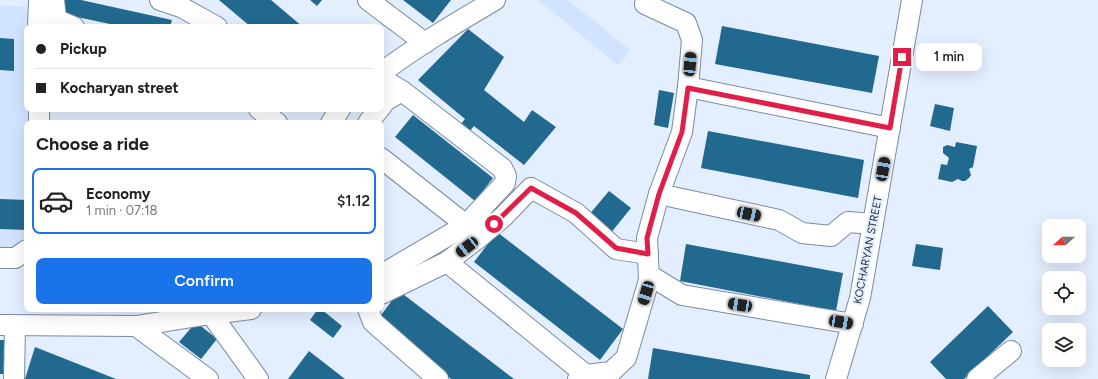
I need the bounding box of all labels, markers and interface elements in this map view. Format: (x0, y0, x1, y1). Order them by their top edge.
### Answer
text: Pickup (60, 40, 107, 58)
callout: 1 min (916, 43, 982, 71)
route end (893, 48, 911, 66)
text: 1 min (934, 49, 964, 64)
car (683, 52, 697, 76)
text: Kocharyan street (60, 79, 179, 97)
text: Choose a ride (36, 133, 149, 155)
car (875, 156, 891, 182)
icon: car (38, 183, 74, 219)
text: Economy (86, 185, 151, 203)
text: $1.12 (337, 192, 370, 210)
street label: KOCHARYAN STREET (851, 195, 885, 305)
text: 1 min · 07:18 (86, 203, 158, 218)
car (736, 206, 762, 222)
route start (485, 215, 503, 233)
north arrow (1042, 219, 1086, 263)
map controls (1042, 219, 1086, 367)
car (454, 235, 480, 259)
button: Confirm (36, 258, 372, 304)
button: locate (1042, 271, 1086, 315)
car (637, 280, 655, 306)
car (727, 297, 753, 313)
car (828, 314, 854, 330)
button: layers (1042, 323, 1086, 367)

